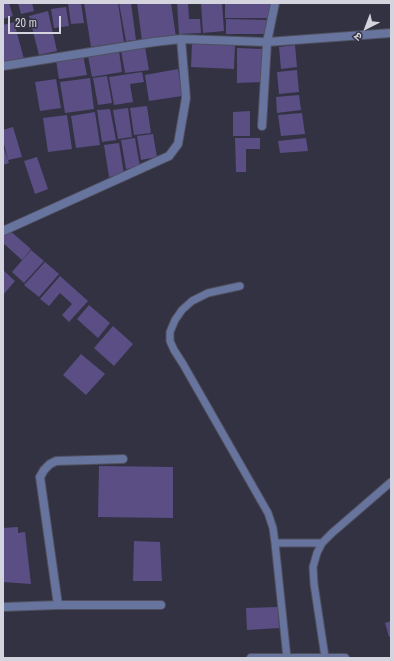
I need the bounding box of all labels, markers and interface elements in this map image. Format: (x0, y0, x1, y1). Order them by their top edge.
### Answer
scale bar (10, 8, 63, 34)
north arrow (346, 8, 386, 48)
text: 20 m (15, 15, 37, 31)
text: उ (351, 30, 365, 44)

